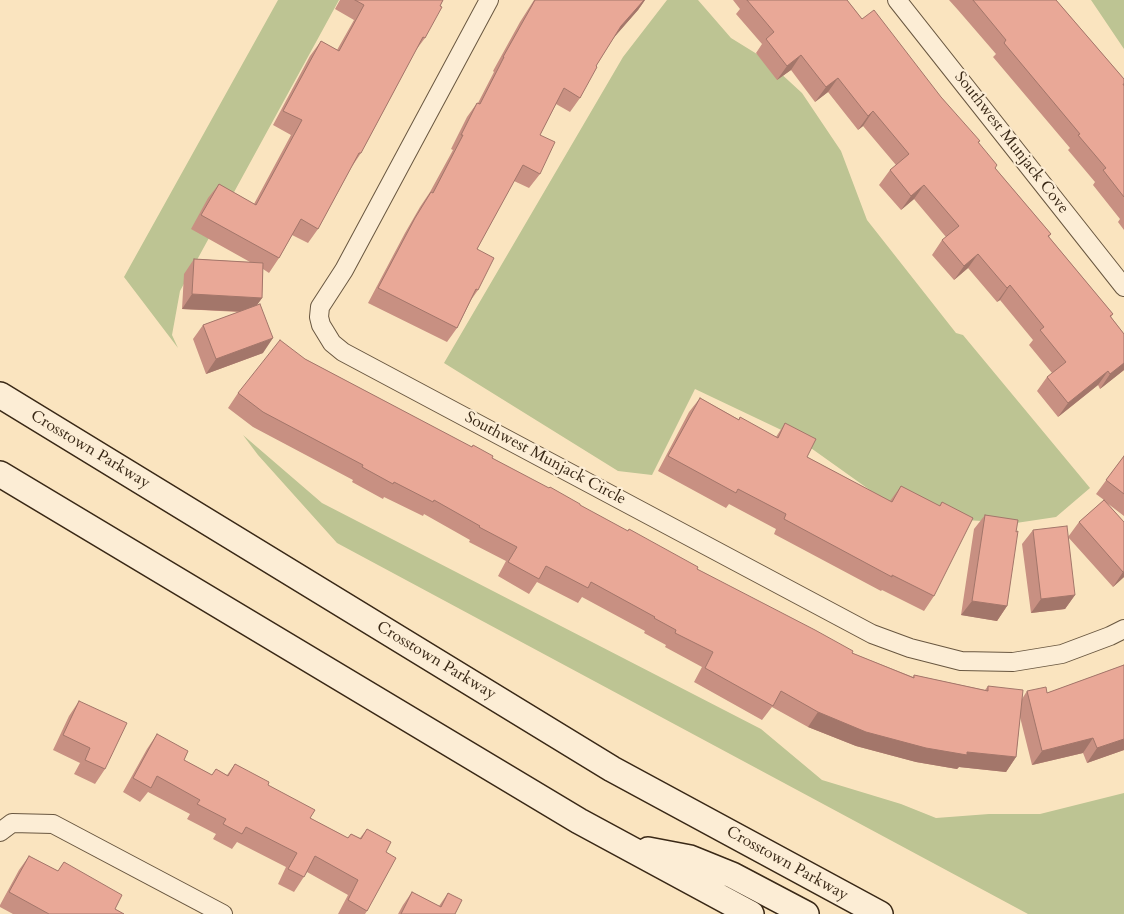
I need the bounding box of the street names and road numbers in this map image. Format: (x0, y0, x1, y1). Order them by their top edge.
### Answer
street label: Southwest Munjack Cove (950, 68, 1072, 218)
street label: Crosstown Parkway (27, 407, 153, 493)
street label: Southwest Munjack Circle (461, 408, 629, 510)
street label: Crosstown Parkway (373, 618, 499, 704)
street label: Crosstown Parkway (723, 823, 851, 905)

